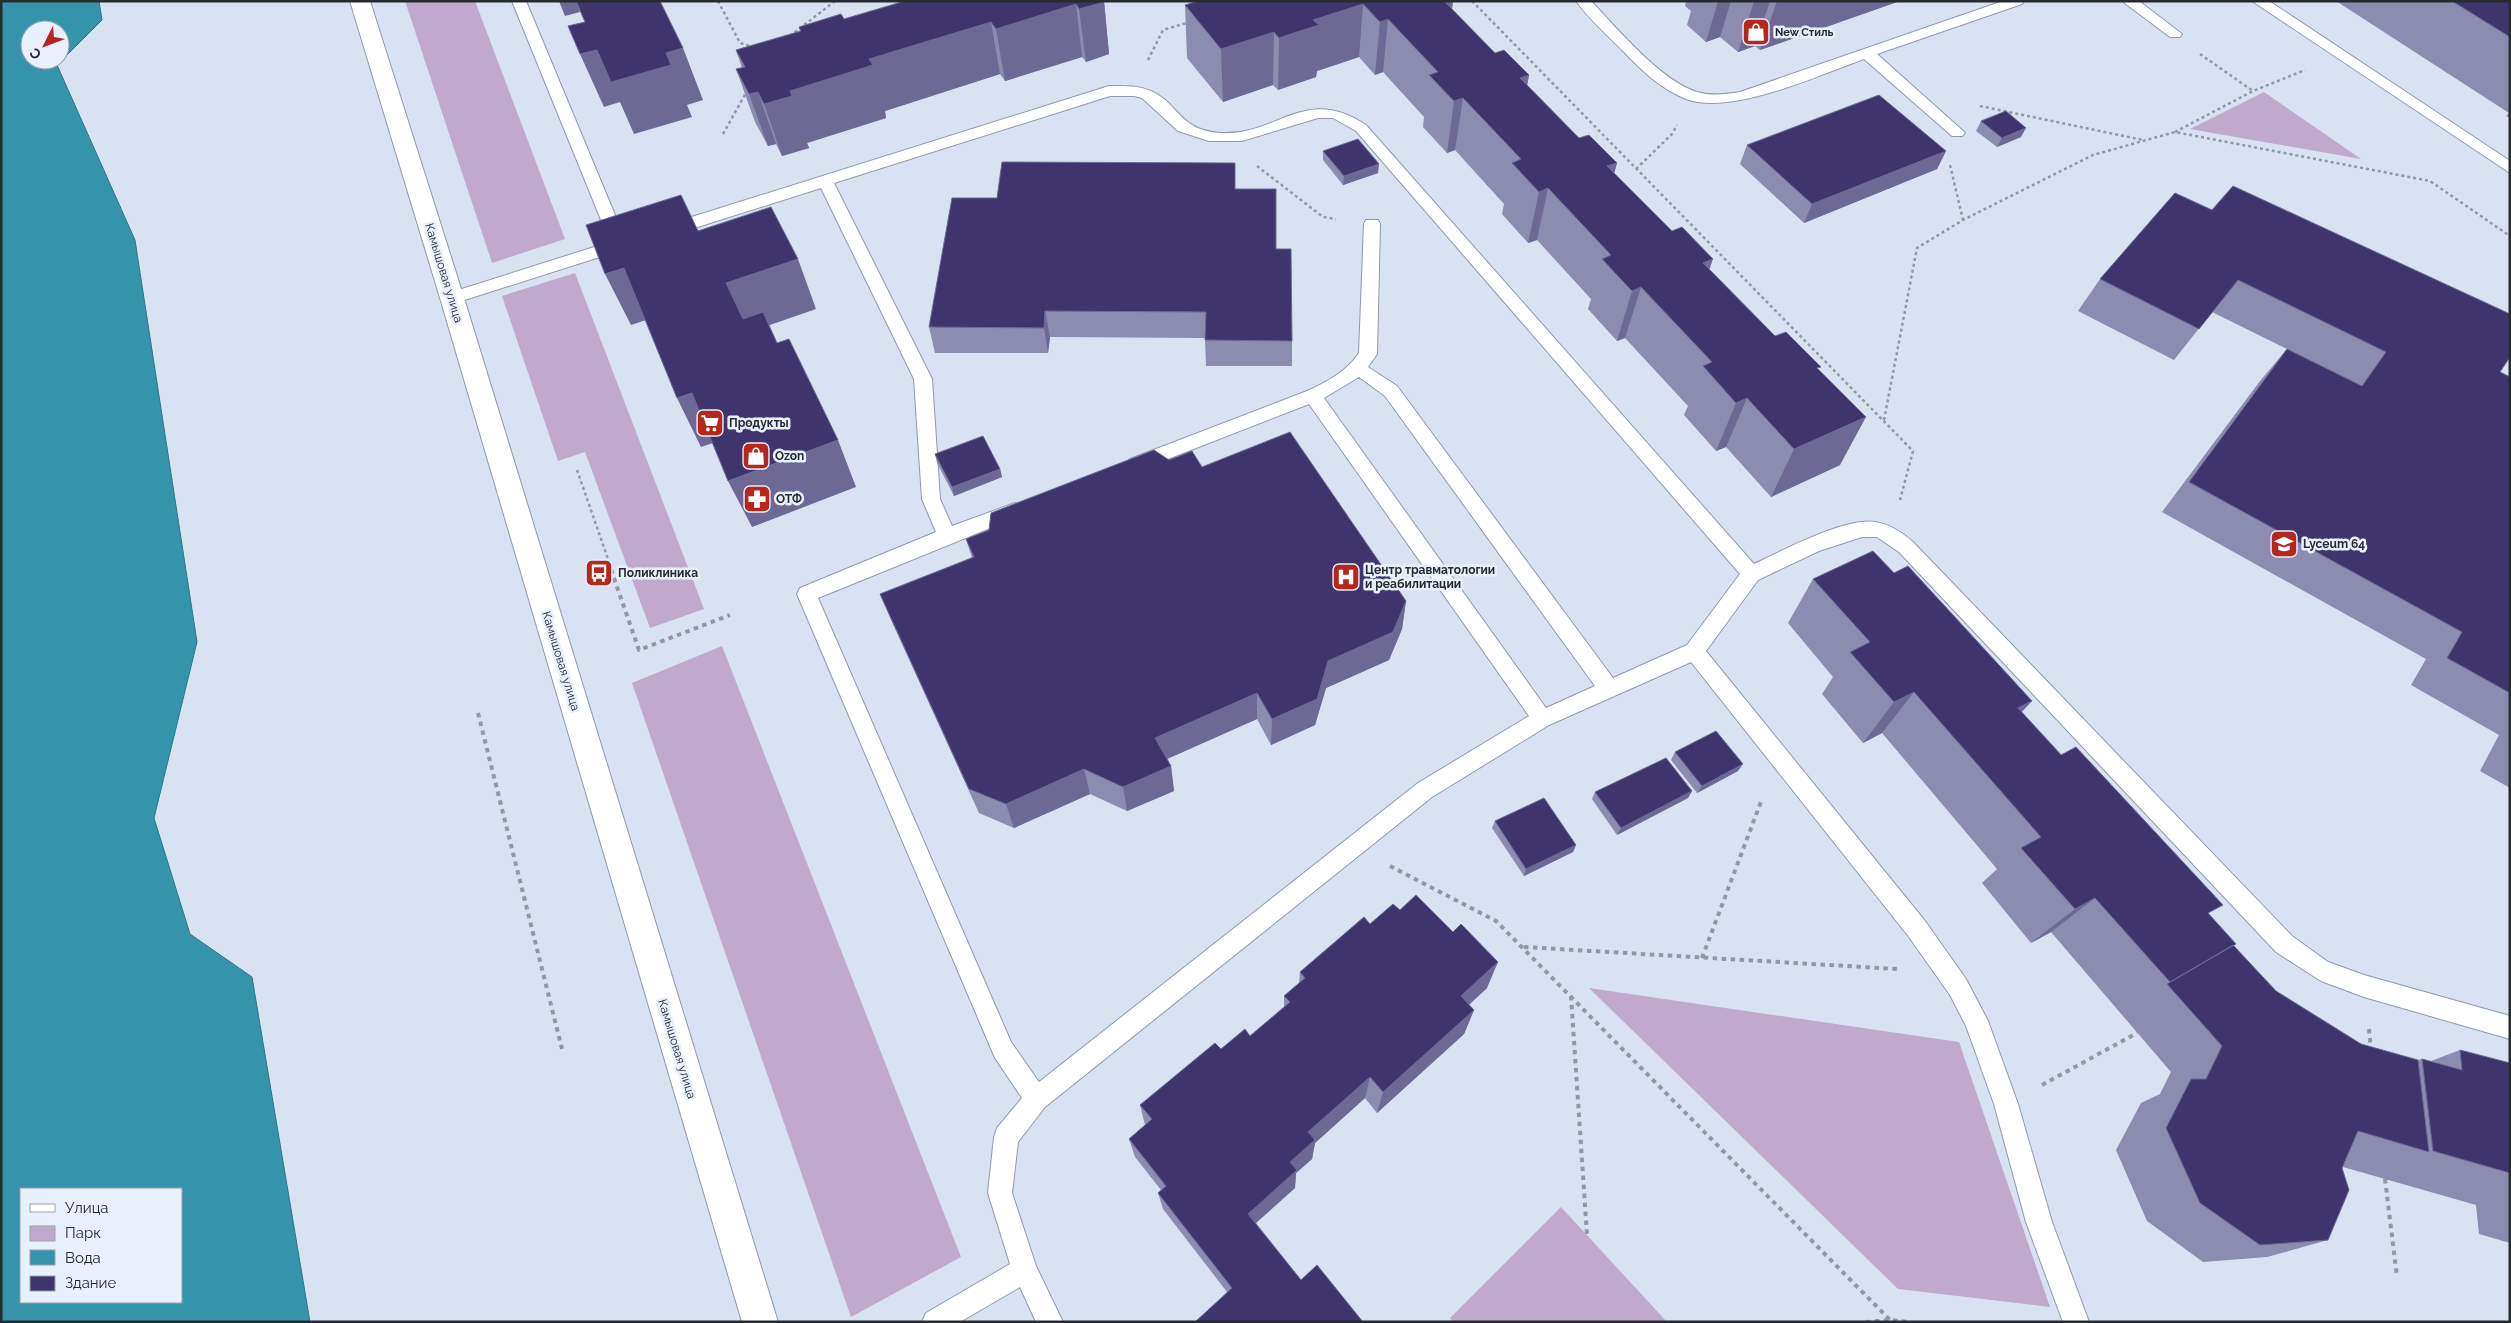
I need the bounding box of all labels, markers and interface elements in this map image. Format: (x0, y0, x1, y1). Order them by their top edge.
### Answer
shop icon: New Стиль (1741, 17, 1771, 47)
north arrow (20, 20, 70, 70)
place label: New Стиль (1775, 26, 1834, 39)
text: С (26, 44, 44, 63)
street label: Камышовая улица (422, 222, 466, 324)
supermarket icon: Продукты (695, 408, 725, 438)
place label: Продукты (729, 416, 789, 430)
shop icon: Ozon (741, 441, 771, 471)
place label: Ozon (775, 449, 804, 463)
pharmacy icon: ОТФ (742, 484, 772, 514)
place label: ОТФ (776, 492, 802, 506)
school or university icon: Lyceum 64 (2269, 529, 2299, 559)
place label: Lyceum 64 (2303, 537, 2365, 551)
bus stop icon: Поликлиника (584, 558, 614, 588)
hospital icon: Центр травматологии и реабилитации (1331, 562, 1361, 592)
place label: Центр травматологии и реабилитации (1365, 563, 1495, 591)
place label: Поликлиника (618, 566, 698, 580)
street label: Камышовая улица (539, 610, 583, 712)
street label: Камышовая улица (655, 998, 699, 1100)
legend (20, 1188, 182, 1303)
text: Улица (65, 1199, 109, 1217)
text: Парк (65, 1224, 101, 1242)
text: Вода (65, 1249, 101, 1267)
text: Здание (65, 1274, 117, 1292)

